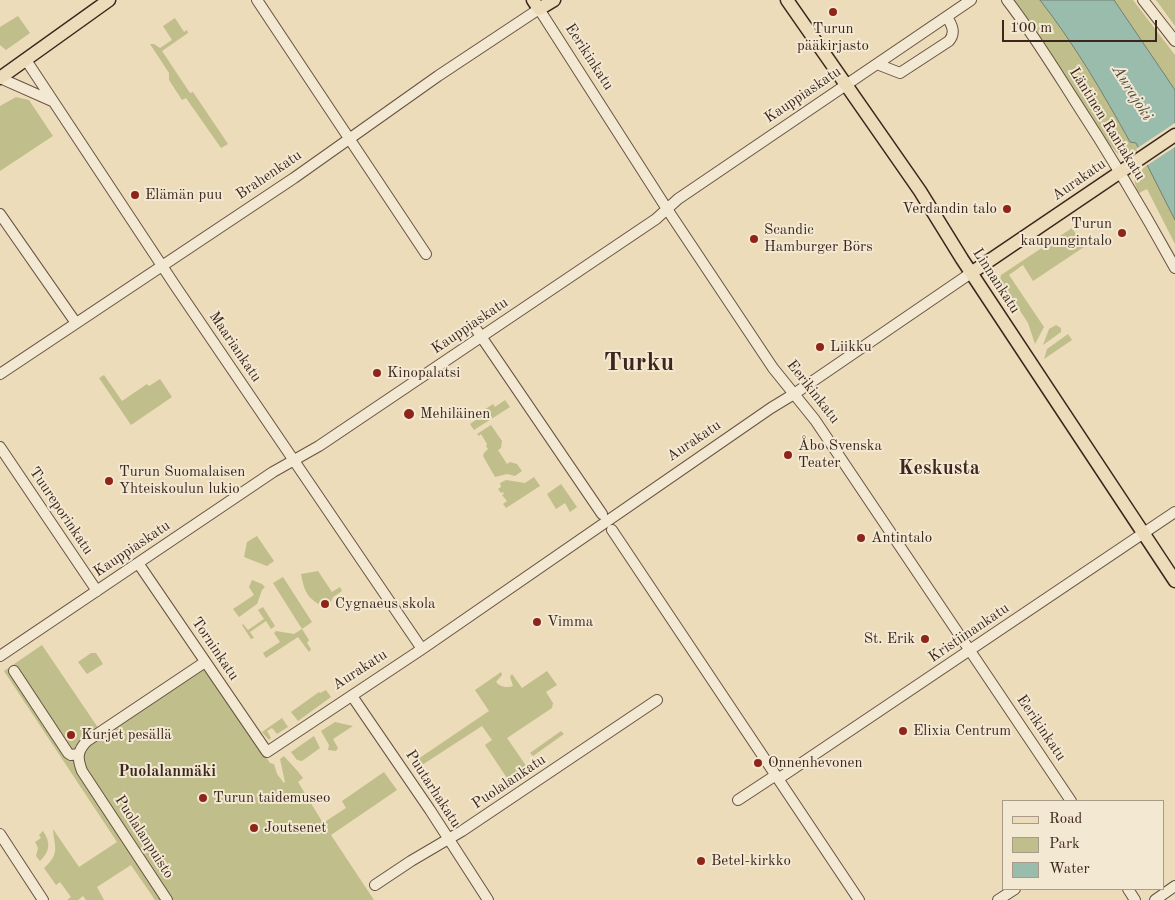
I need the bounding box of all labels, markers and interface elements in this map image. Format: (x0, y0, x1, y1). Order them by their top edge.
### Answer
marker: Turun pääkirjasto (827, 6, 839, 18)
scale bar (1005, 10, 1160, 42)
street label: Eerikinkatu (561, 20, 617, 94)
place label: Turun pääkirjasto (797, 20, 869, 55)
text: 100 m (1010, 21, 1052, 36)
water label: Aurajoki (1107, 62, 1157, 124)
street label: Kauppiaskatu (761, 63, 845, 127)
street label: Läntinen Rantakatu (1065, 64, 1149, 184)
street label: Brahenkatu (233, 146, 305, 204)
street label: Aurakatu (1049, 155, 1109, 205)
place label: Elämän puu (145, 186, 222, 204)
marker: Elämän puu (129, 189, 141, 201)
place label: Verdandin talo (902, 200, 997, 218)
marker: Verdandin talo (1001, 203, 1013, 215)
place label: Turun kaupungintalo (1021, 215, 1112, 250)
place label: Scandic Hamburger Börs (764, 221, 873, 256)
marker: Turun kaupungintalo (1116, 227, 1128, 239)
marker: Scandic Hamburger Börs (748, 233, 760, 245)
street label: Linnankatu (968, 245, 1024, 317)
street label: Kauppiaskatu (428, 294, 512, 358)
street label: Maariankatu (205, 308, 265, 386)
place label: Liikku (830, 338, 872, 356)
marker: Liikku (814, 341, 826, 353)
district label: Turku (604, 348, 674, 378)
street label: Eerikinkatu (783, 357, 843, 427)
place label: Kinopalatsi (387, 364, 460, 382)
marker: Kinopalatsi (371, 367, 383, 379)
place label: Mehiläinen (420, 405, 490, 423)
marker: Mehiläinen (402, 407, 416, 421)
street label: Aurakatu (663, 416, 725, 466)
place label: Åbo Svenska Teater (798, 437, 882, 472)
marker: Åbo Svenska Teater (782, 449, 794, 461)
district label: Keskusta (898, 457, 980, 481)
place label: Turun Suomalaisen Yhteiskoulun lukio (119, 463, 245, 498)
street label: Tuureporinkatu (25, 464, 97, 558)
marker: Turun Suomalaisen Yhteiskoulun lukio (103, 475, 115, 487)
street label: Kauppiaskatu (90, 517, 174, 581)
place label: Antintalo (871, 529, 932, 547)
marker: Antintalo (855, 532, 867, 544)
place label: Cygnaeus skola (335, 595, 435, 613)
marker: Cygnaeus skola (319, 598, 331, 610)
street label: Kristiinankatu (925, 599, 1013, 667)
place label: Vimma (547, 613, 593, 631)
street label: Torninkatu (187, 614, 243, 684)
marker: Vimma (531, 616, 543, 628)
place label: St. Erik (864, 630, 915, 648)
marker: St. Erik (919, 633, 931, 645)
street label: Aurakatu (329, 646, 391, 694)
street label: Eerikinkatu (1012, 692, 1070, 764)
place label: Elixia Centrum (913, 722, 1011, 740)
marker: Elixia Centrum (897, 725, 909, 737)
place label: Kurjet pesällä (81, 726, 172, 744)
marker: Kurjet pesällä (65, 729, 77, 741)
street label: Puutarhakatu (401, 747, 465, 831)
street label: Puolalankatu (469, 751, 549, 813)
place label: Onnenhevonen (768, 754, 863, 772)
marker: Onnenhevonen (752, 757, 764, 769)
district label: Puolalanmäki (118, 762, 216, 782)
place label: Turun taidemuseo (213, 789, 330, 807)
street label: Puolalanpuisto (110, 792, 178, 882)
marker: Turun taidemuseo (197, 792, 209, 804)
legend (1002, 800, 1165, 890)
text: Road (1049, 812, 1082, 827)
place label: Joutsenet (264, 819, 326, 837)
marker: Joutsenet (248, 822, 260, 834)
text: Park (1049, 837, 1080, 852)
place label: Betel-kirkko (711, 852, 791, 870)
marker: Betel-kirkko (695, 855, 707, 867)
text: Water (1049, 862, 1090, 877)

